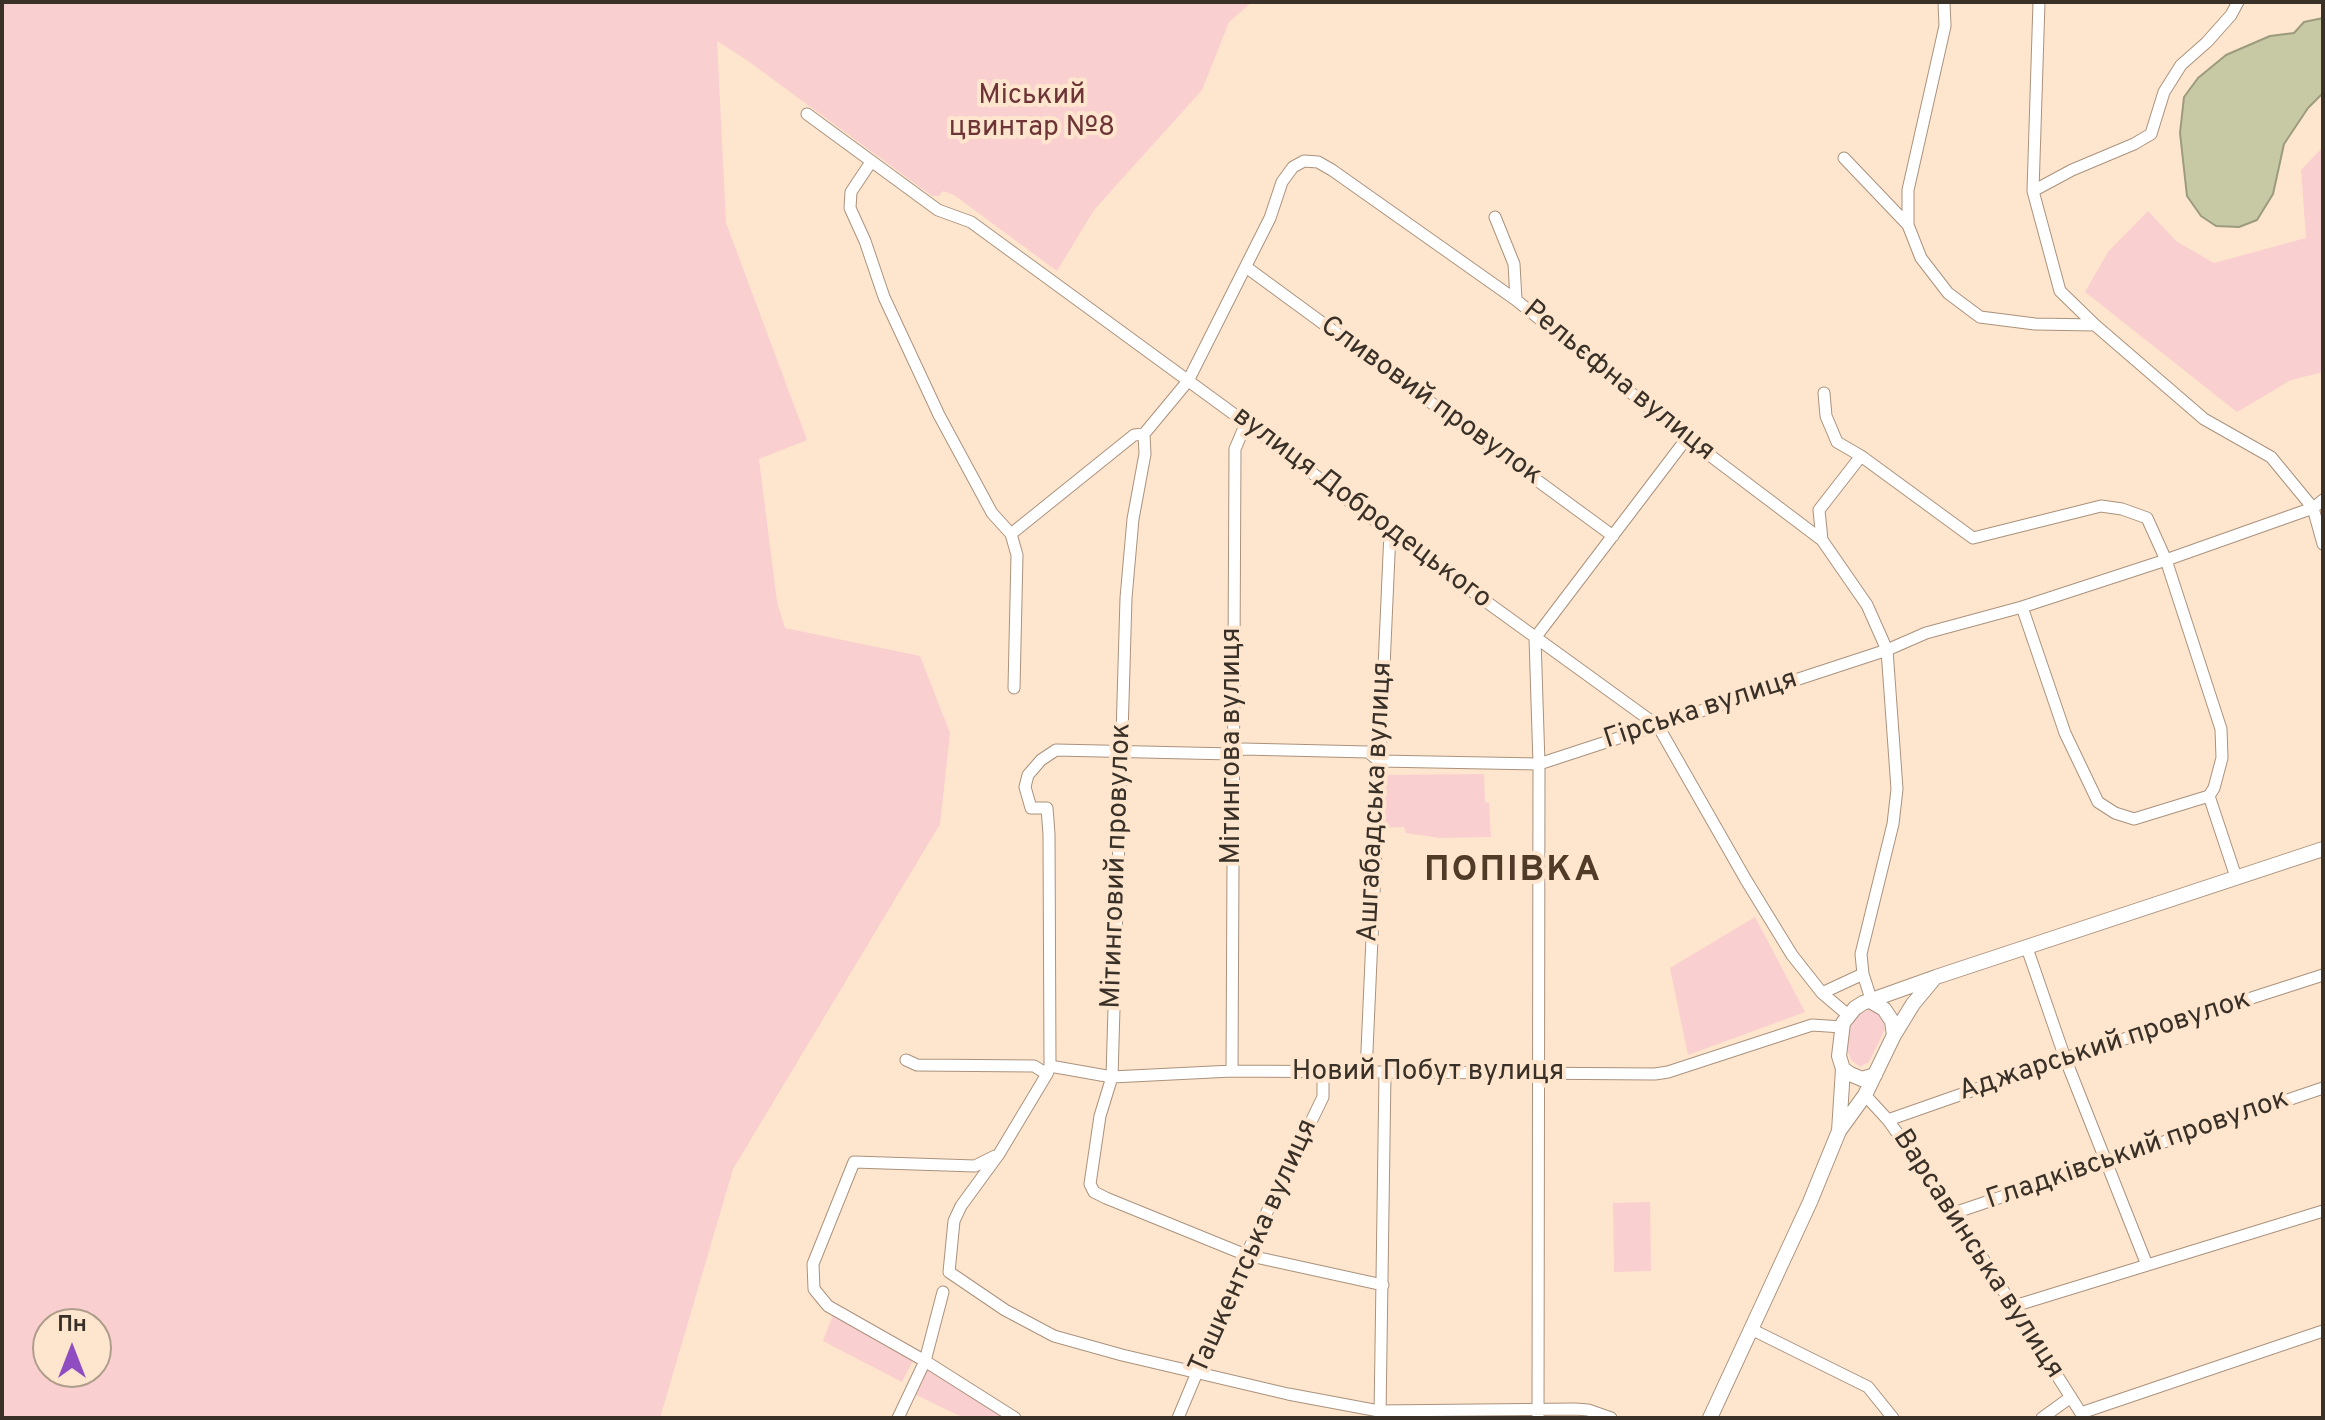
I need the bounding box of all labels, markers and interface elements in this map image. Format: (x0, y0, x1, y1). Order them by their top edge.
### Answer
park label: Міський цвинтар №8 (949, 80, 1115, 146)
street label: Рельєфна вулиця (1515, 294, 1721, 470)
street label: Сливовий провулок (1313, 310, 1547, 494)
street label: вулиця Добродецького (1225, 401, 1497, 617)
street label: Мітингова вулиця (1216, 628, 1250, 864)
street label: Ашгабадська вулиця (1353, 661, 1401, 943)
street label: Гірська вулиця (1600, 664, 1802, 758)
street label: Мітинговий провулок (1096, 723, 1140, 1009)
district label: ПОПІВКА (1424, 851, 1602, 895)
street label: Аджарський провулок (1955, 984, 2255, 1110)
street label: Новий Побут вулиця (1292, 1056, 1564, 1090)
street label: Гладківський провулок (1983, 1083, 2293, 1219)
street label: Ташкентська вулиця (1184, 1114, 1326, 1380)
street label: Варсавинська вулиця (1884, 1124, 2070, 1386)
north arrow (32, 1308, 112, 1388)
text: Пн (57, 1312, 87, 1339)

